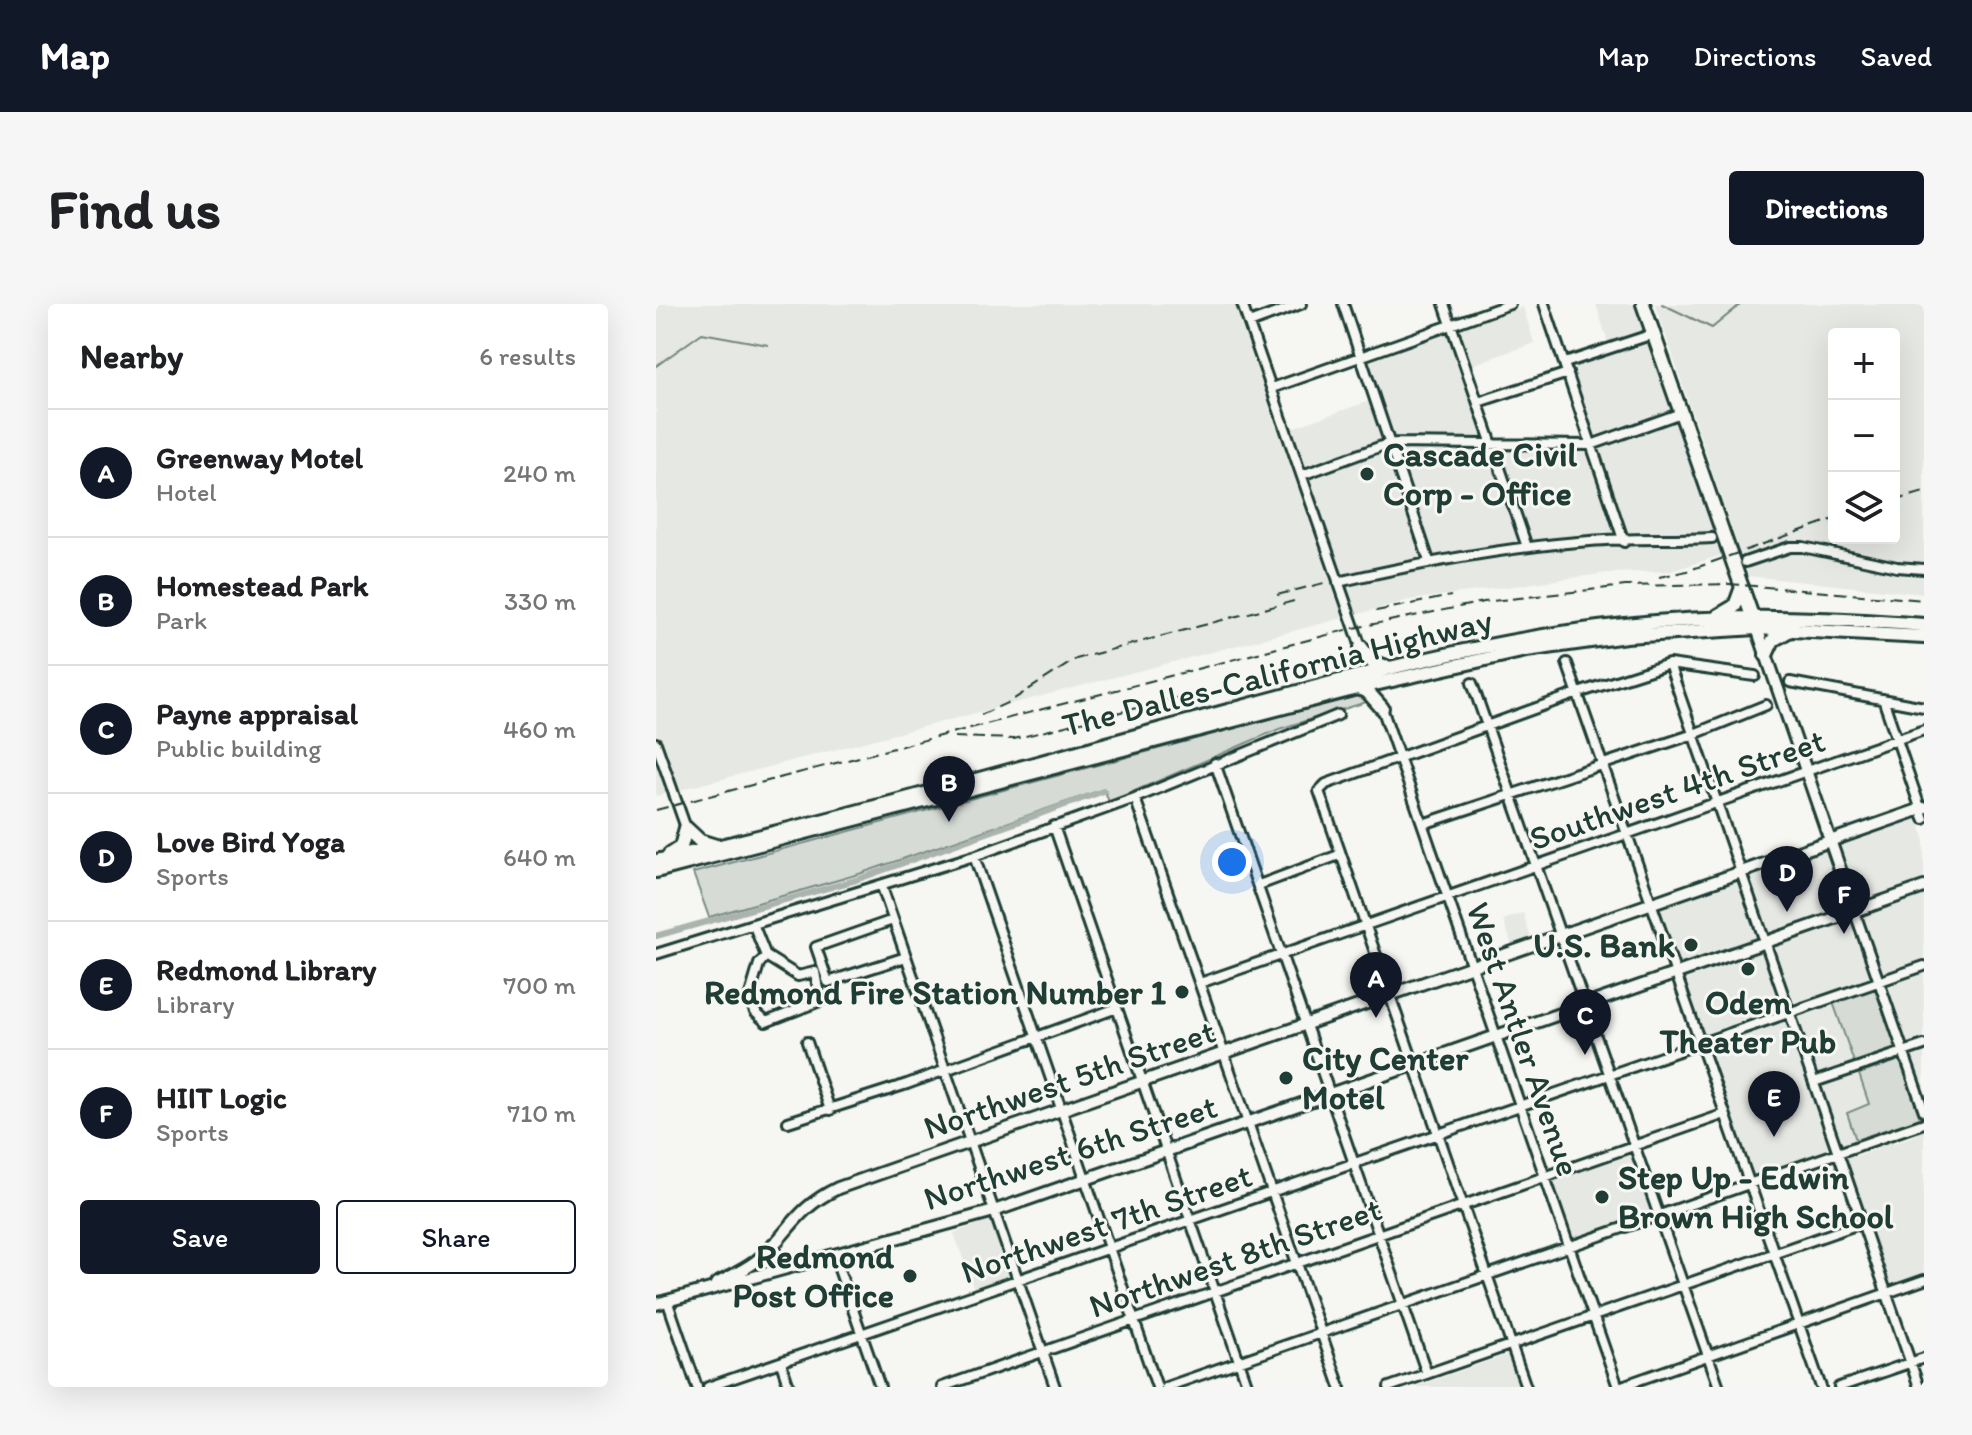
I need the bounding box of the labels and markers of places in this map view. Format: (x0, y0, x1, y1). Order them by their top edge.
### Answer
place label: Cascade Civil Corp - Office (1383, 434, 1577, 514)
marker: Cascade Civil Corp - Office (1358, 465, 1376, 483)
pin: B (923, 756, 975, 822)
pin: D (1761, 846, 1813, 912)
pin: F (1818, 868, 1870, 934)
place label: U.S. Bank (1533, 925, 1675, 966)
marker: U.S. Bank (1682, 936, 1700, 954)
pin: A (1350, 952, 1402, 1018)
marker: Odem Theater Pub (1739, 960, 1757, 978)
place label: Redmond Fire Station Number 1 (704, 972, 1166, 1013)
place label: Odem Theater Pub (1659, 982, 1836, 1062)
marker: Redmond Fire Station Number 1 (1173, 983, 1191, 1001)
pin: C (1559, 989, 1611, 1055)
place label: City Center Motel (1302, 1038, 1469, 1118)
marker: City Center Motel (1277, 1069, 1295, 1087)
pin: E (1748, 1071, 1800, 1137)
place label: Step Up - Edwin Brown High School (1618, 1157, 1894, 1237)
marker: Step Up - Edwin Brown High School (1593, 1188, 1611, 1206)
place label: Redmond Post Office (732, 1236, 894, 1316)
marker: Redmond Post Office (901, 1267, 919, 1285)

